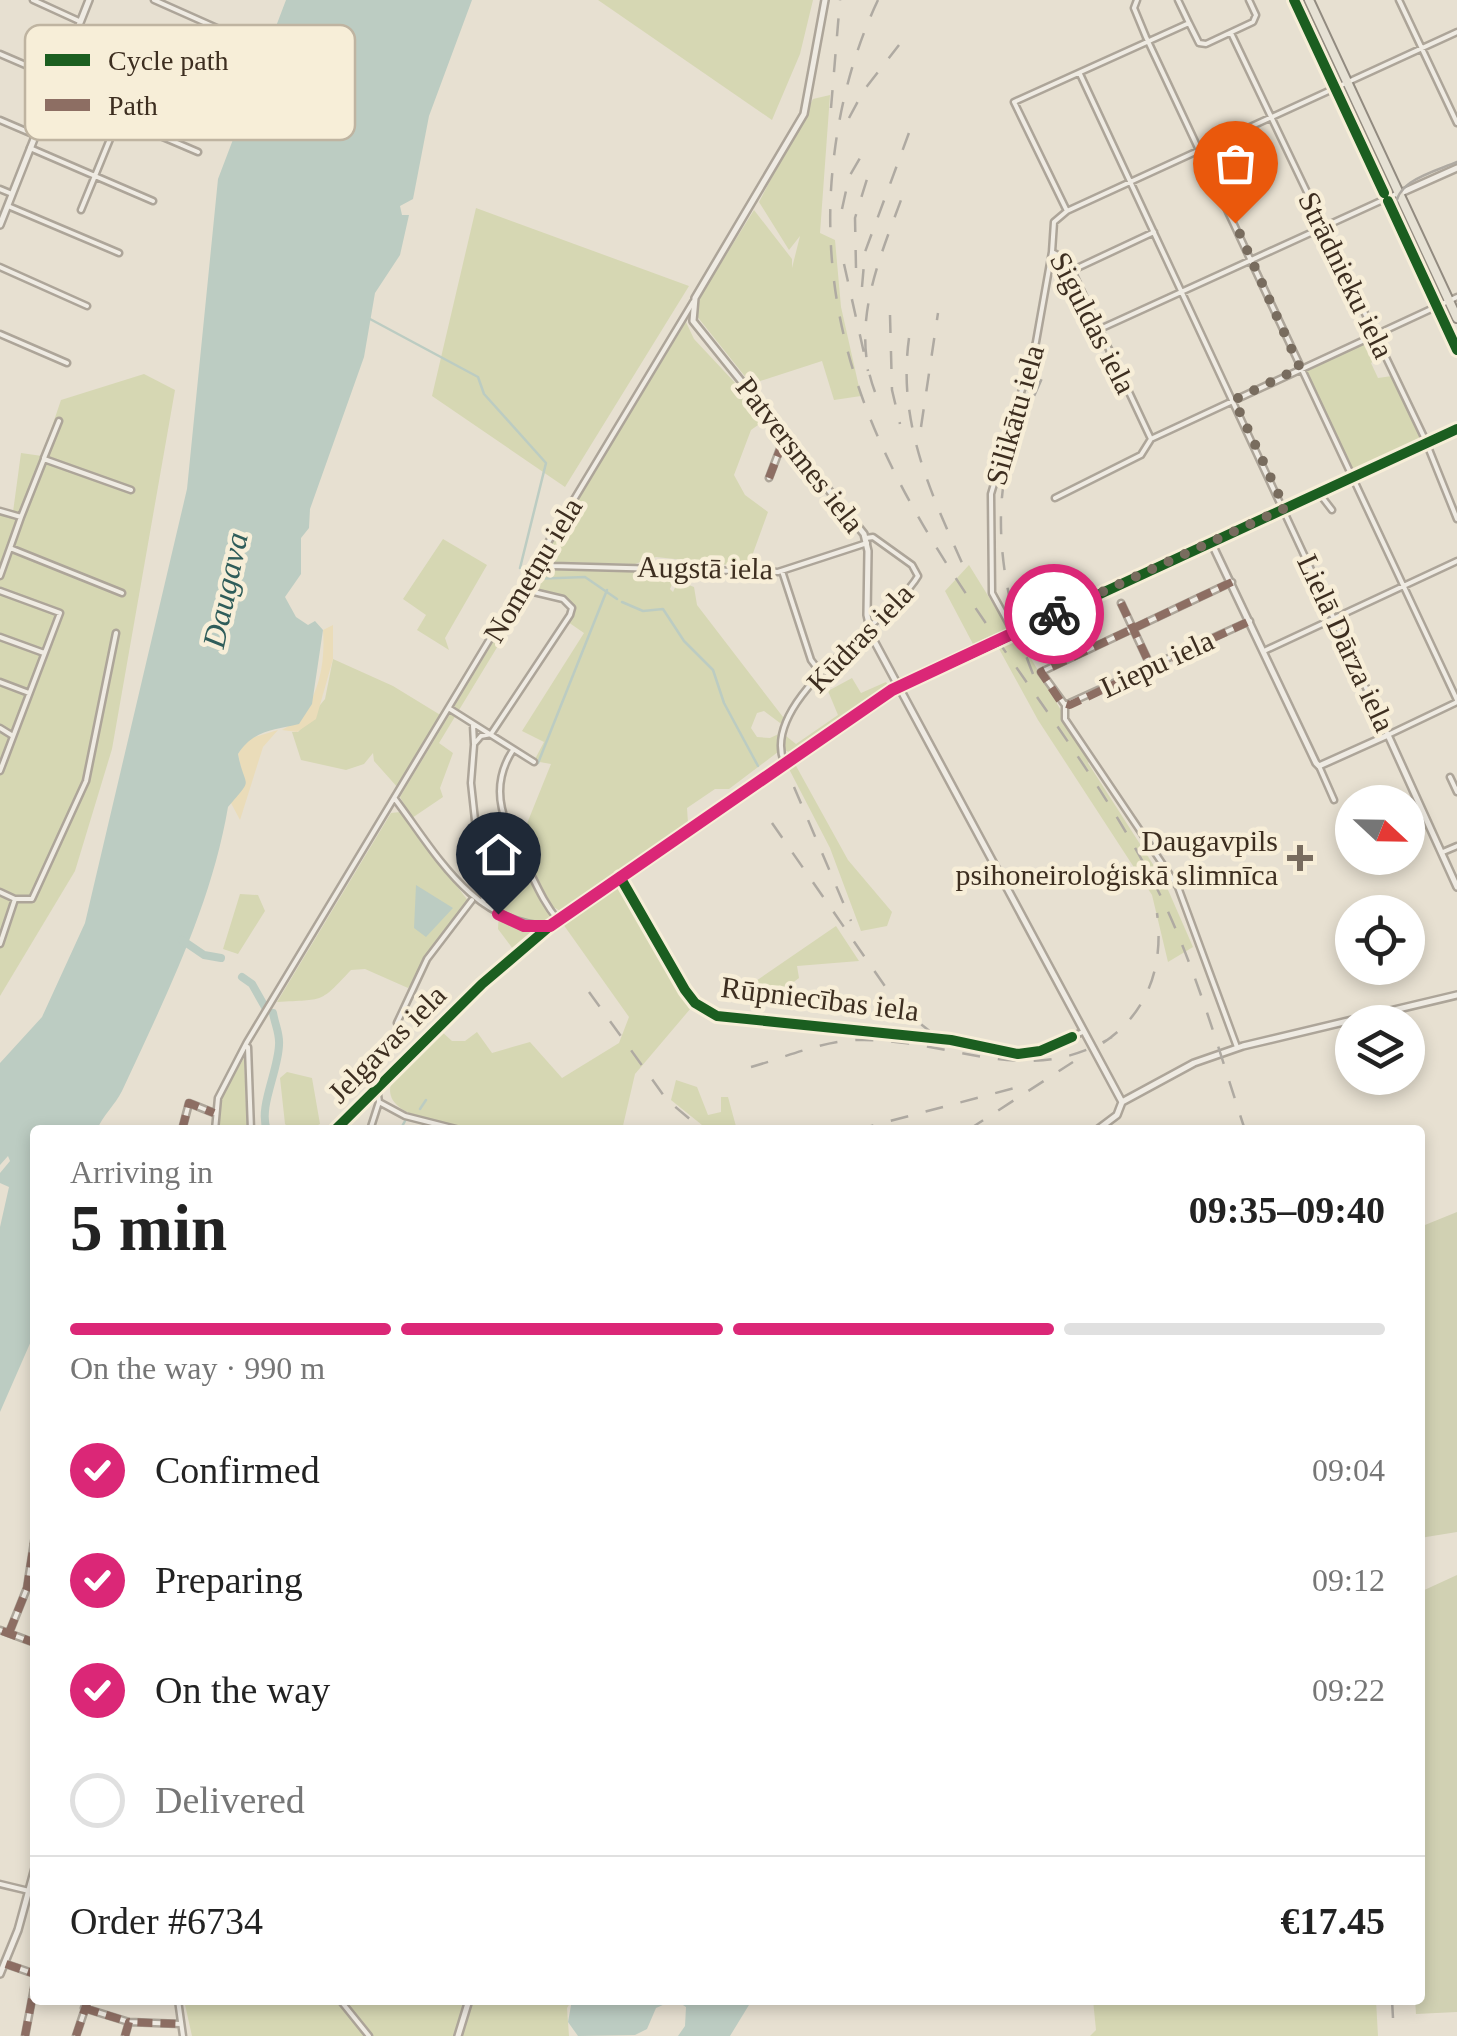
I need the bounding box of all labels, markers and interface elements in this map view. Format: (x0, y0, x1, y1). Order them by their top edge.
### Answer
legend (25, 25, 355, 140)
text: Cycle path (108, 45, 229, 76)
text: Path (108, 90, 158, 121)
pin (1193, 121, 1278, 224)
icon: bag (1208, 136, 1263, 191)
street label: Strādnieku iela (1292, 186, 1401, 363)
street label: Siguldas iela (1044, 247, 1143, 399)
street label: Silikātu iela (979, 341, 1050, 489)
street label: Patversmes iela (730, 371, 871, 539)
street label: Nometņu iela (477, 492, 589, 648)
water label: Daugava (195, 529, 255, 652)
street label: Lielā Dārza iela (1291, 549, 1402, 737)
street label: Augstā iela (637, 550, 773, 585)
courier (1004, 564, 1104, 664)
street label: Kūdras iela (800, 577, 919, 699)
icon: bike (1027, 587, 1082, 642)
street label: Liepu iela (1095, 623, 1218, 704)
north arrow (1335, 785, 1425, 875)
map controls (1335, 785, 1425, 1095)
pin (456, 812, 541, 915)
place label: Daugavpils psihoneiroloģiskā slimnīca (956, 824, 1278, 891)
icon: home (471, 827, 526, 882)
marker: Daugavpils psihoneiroloģiskā slimnīca (1287, 845, 1313, 871)
button: locate (1335, 895, 1425, 985)
street label: Rūpniecības iela (719, 970, 921, 1027)
street label: Jelgavas iela (321, 978, 452, 1109)
button: layers (1335, 1005, 1425, 1095)
text: Arriving in (70, 1154, 213, 1190)
text: 09:35–09:40 (1189, 1189, 1385, 1231)
text: 5 min (70, 1192, 227, 1264)
text: On the way · 990 m (70, 1350, 325, 1386)
icon: check (70, 1443, 125, 1498)
text: Confirmed (155, 1449, 320, 1491)
text: 09:04 (1312, 1452, 1385, 1488)
icon: check (70, 1553, 125, 1608)
text: Preparing (155, 1559, 303, 1601)
text: 09:12 (1312, 1562, 1385, 1598)
icon: check (70, 1663, 125, 1718)
text: On the way (155, 1669, 330, 1711)
text: 09:22 (1312, 1672, 1385, 1708)
text: Delivered (155, 1779, 305, 1821)
text: Order #6734 (70, 1900, 263, 1942)
text: €17.45 (1281, 1900, 1385, 1942)

